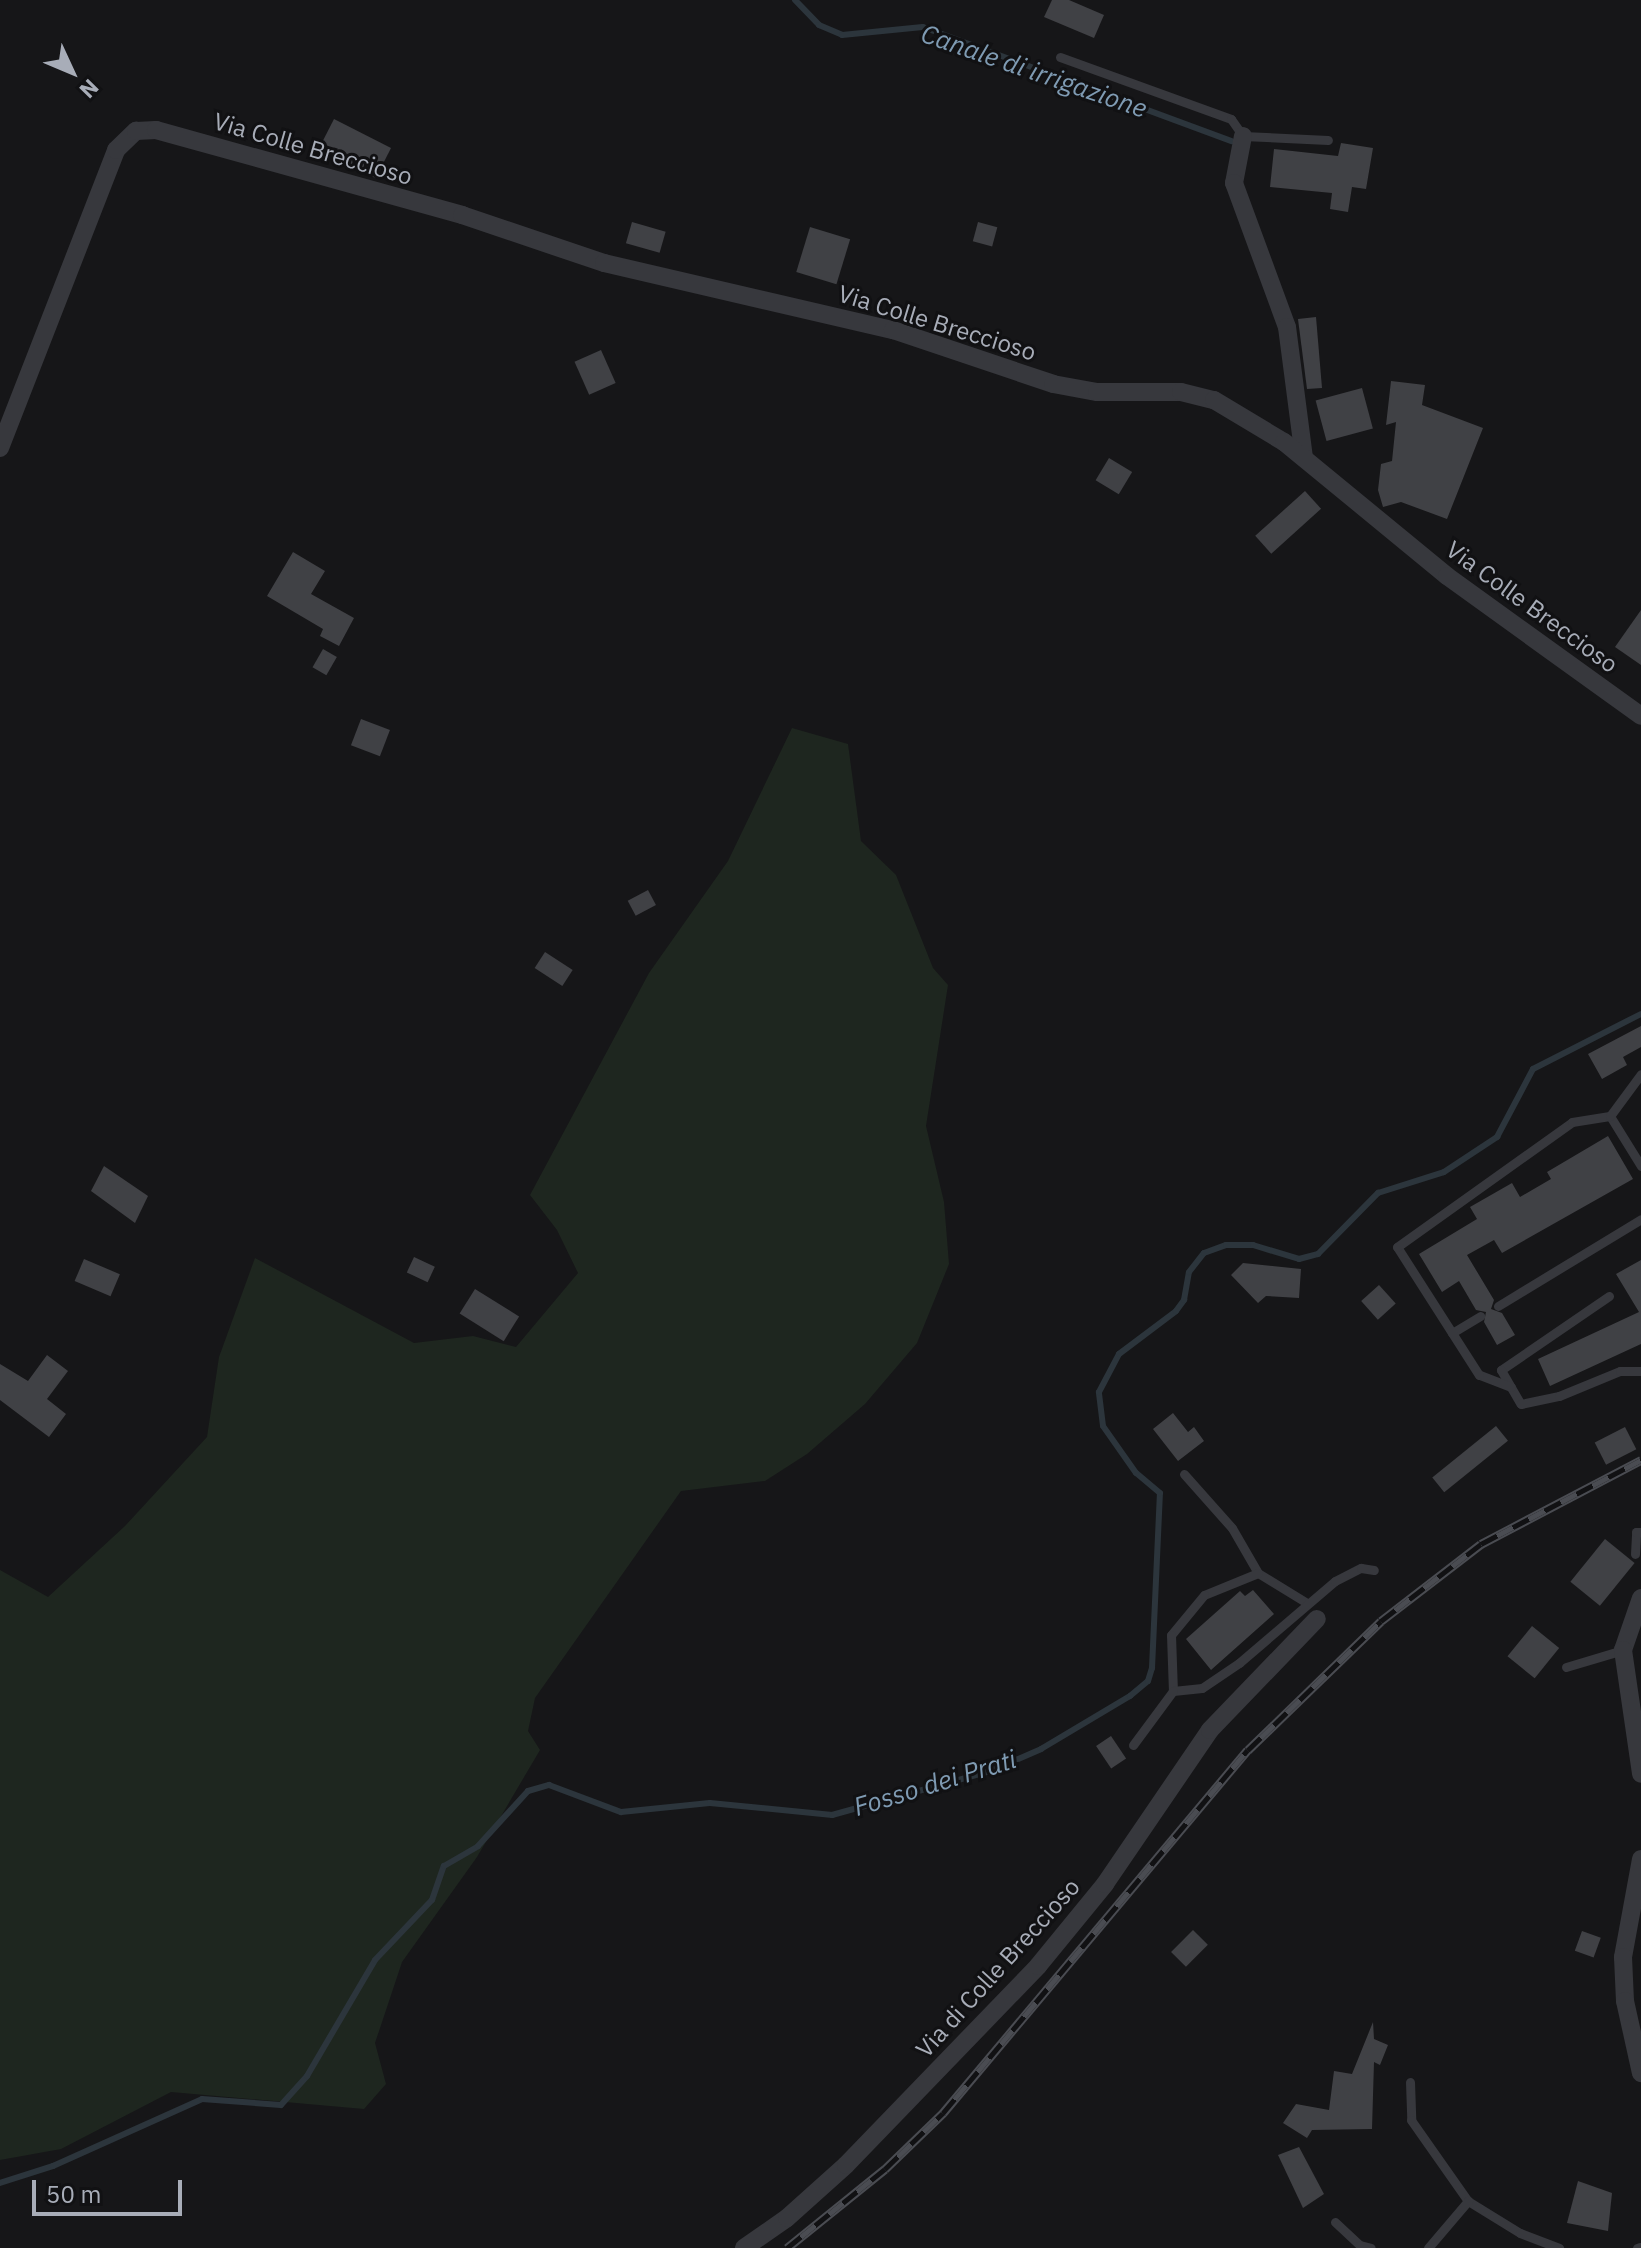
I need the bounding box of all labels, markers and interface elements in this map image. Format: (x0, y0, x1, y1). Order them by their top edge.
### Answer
water label: Canale di irrigazione (917, 18, 1151, 124)
north arrow (32, 32, 112, 112)
text: N (74, 73, 106, 105)
street label: Via Colle Breccioso (210, 107, 416, 191)
street label: Via Colle Breccioso (835, 279, 1039, 367)
street label: Via Colle Breccioso (1440, 535, 1624, 679)
water label: Fosso dei Prati (850, 1743, 1020, 1823)
street label: Via di Colle Breccioso (910, 1873, 1086, 2063)
scale bar (36, 2164, 186, 2214)
text: 50 m (46, 2178, 101, 2210)

